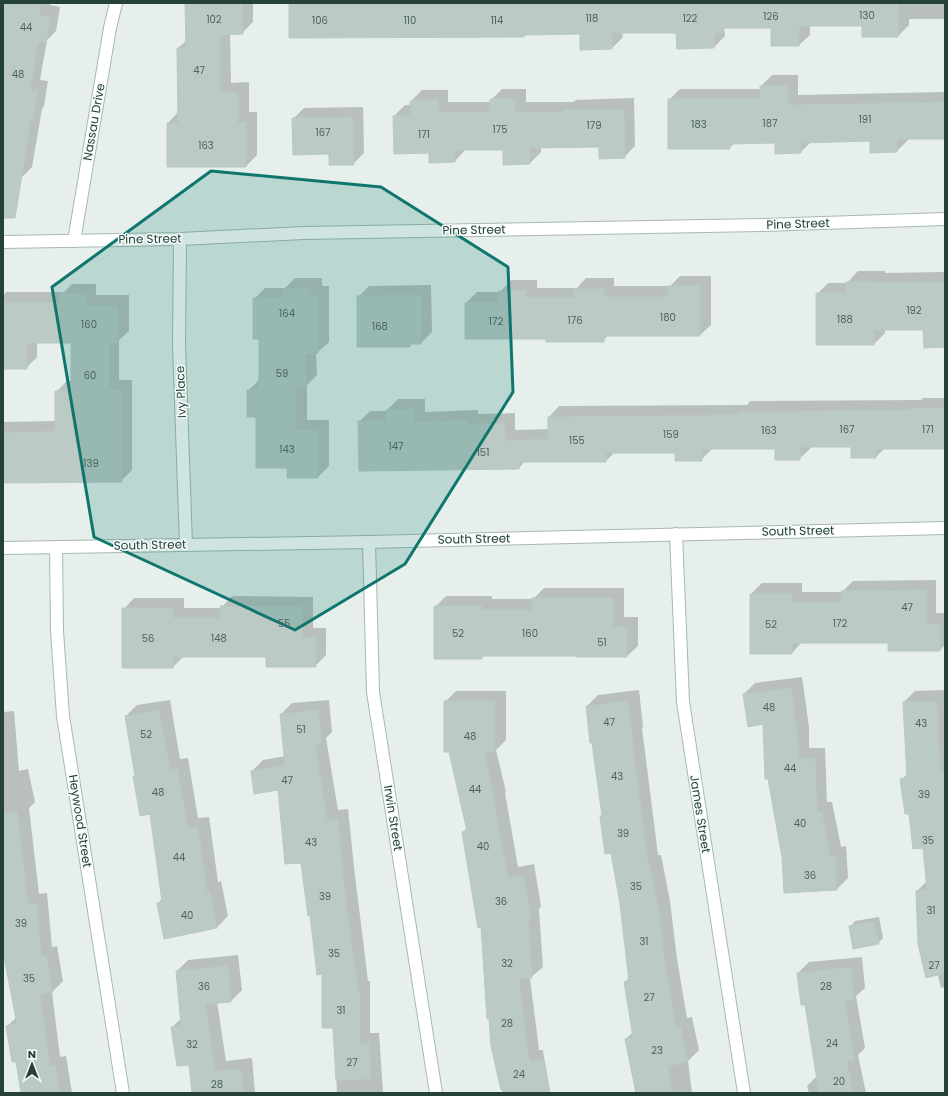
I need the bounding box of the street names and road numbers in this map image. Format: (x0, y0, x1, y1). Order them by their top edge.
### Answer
street label: Nassau Drive (78, 82, 109, 162)
street label: Pine Street (766, 214, 830, 233)
street label: Pine Street (442, 220, 506, 239)
street label: Pine Street (118, 229, 182, 248)
street label: Ivy Place (171, 366, 190, 418)
street label: South Street (761, 521, 835, 540)
street label: South Street (437, 529, 511, 548)
street label: South Street (113, 535, 187, 554)
street label: Heywood Street (65, 773, 96, 869)
street label: James Street (686, 774, 715, 854)
street label: Irwin Street (380, 784, 407, 852)

